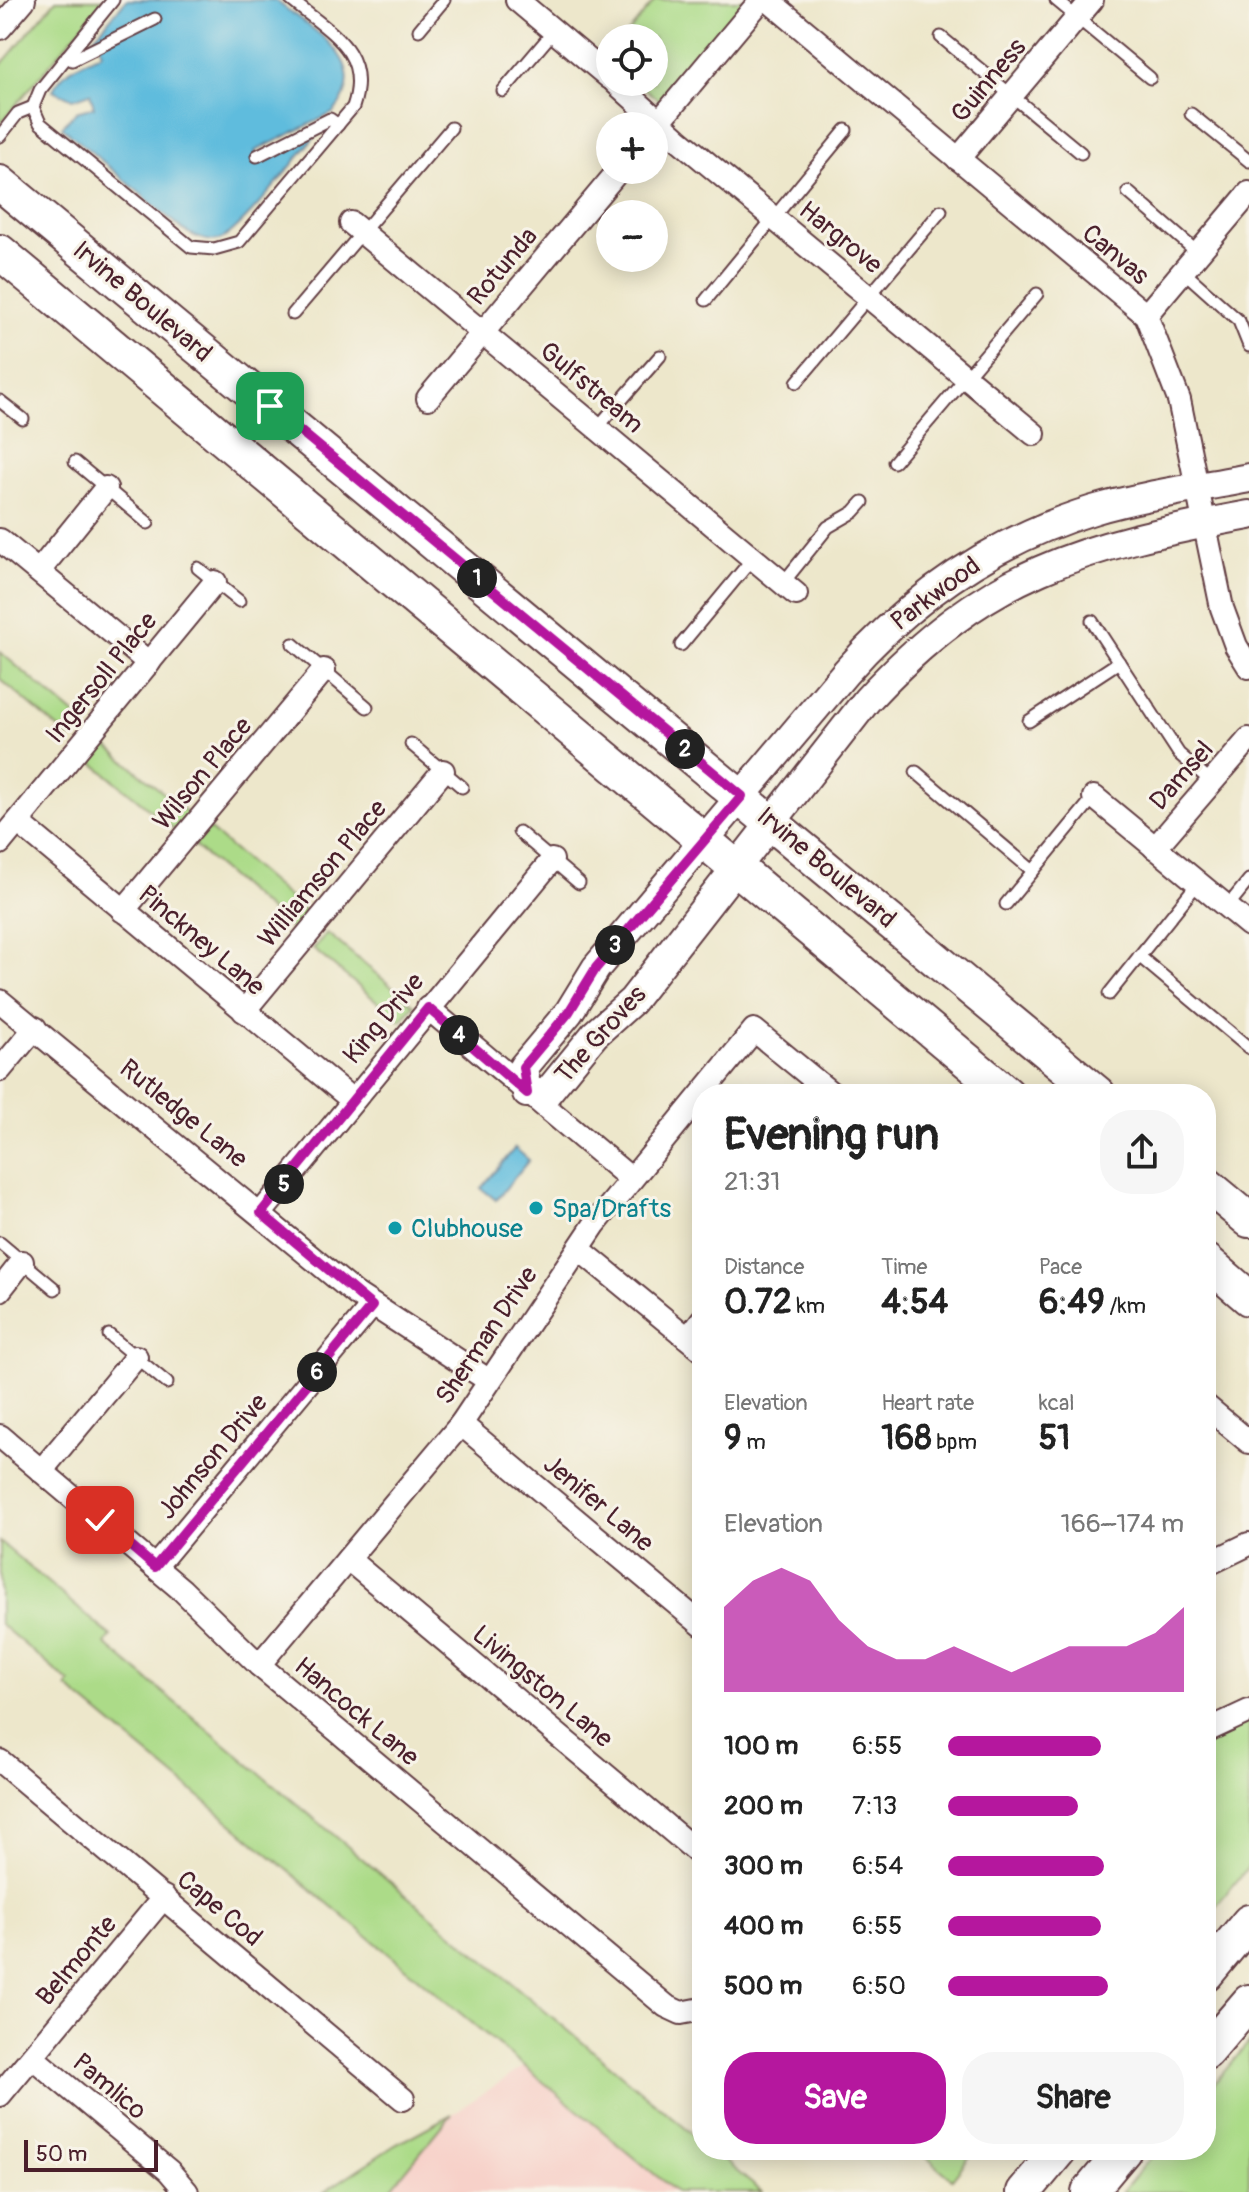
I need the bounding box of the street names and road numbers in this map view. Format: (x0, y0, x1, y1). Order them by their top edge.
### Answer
street label: Guinness (944, 32, 1033, 129)
street label: Hargrove (792, 194, 889, 281)
street label: Canvas (1075, 218, 1156, 292)
street label: Rotunda (461, 221, 545, 312)
street label: Irvine Boulevard (66, 234, 218, 369)
street label: Gulfstream (533, 335, 650, 440)
street label: Parkwood (885, 550, 987, 638)
street label: Ingersoll Place (39, 605, 165, 750)
street label: Wilson Place (146, 711, 259, 837)
street label: Damsel (1143, 734, 1221, 817)
street label: Williamson Place (252, 793, 394, 954)
street label: Irvine Boulevard (750, 800, 902, 935)
street label: Pinckney Lane (132, 879, 271, 1003)
street label: King Drive (336, 966, 431, 1071)
street label: The Groves (548, 979, 653, 1090)
street label: Rutledge Lane (113, 1052, 254, 1175)
street label: Sherman Drive (429, 1260, 545, 1411)
street label: Johnson Drive (151, 1387, 275, 1526)
street label: Jenifer Lane (537, 1448, 660, 1559)
street label: Livingston Lane (466, 1619, 619, 1755)
street label: Hancock Lane (288, 1650, 425, 1773)
street label: Cape Cod (170, 1864, 269, 1954)
street label: Belmonte (30, 1909, 124, 2012)
street label: Pamlico (66, 2047, 153, 2127)

